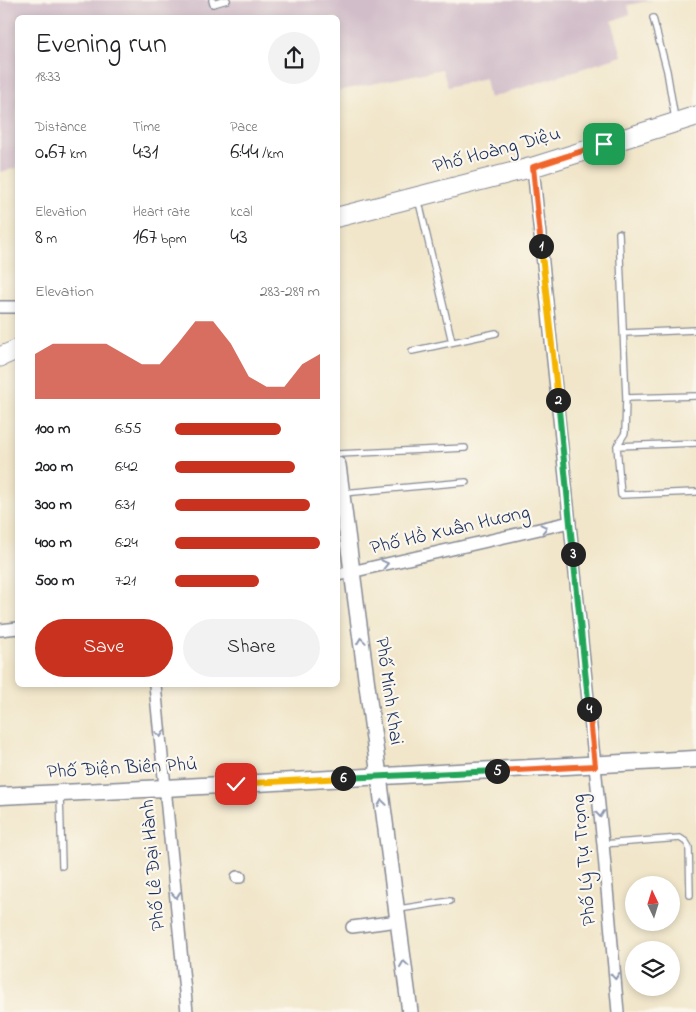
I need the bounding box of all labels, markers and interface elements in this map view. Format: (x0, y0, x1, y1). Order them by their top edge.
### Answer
text: Evening run (35, 25, 167, 66)
button: share (268, 32, 320, 84)
text: 18:33 (35, 65, 61, 89)
text: Distance (35, 117, 87, 138)
text: Time (133, 117, 160, 138)
text: Pace (230, 117, 258, 138)
street label: Phố Hoàng Diệu (430, 120, 564, 183)
pin (583, 123, 625, 165)
icon: arrive (590, 130, 618, 158)
text: 0.67 (35, 138, 66, 168)
text: 4:31 (133, 138, 158, 168)
text: 6:44 (230, 138, 259, 168)
text: km (66, 144, 87, 165)
text: /km (259, 144, 284, 165)
text: Elevation (35, 202, 86, 223)
text: Heart rate (133, 202, 190, 223)
text: kcal (230, 202, 253, 223)
text: 8 (35, 223, 43, 253)
text: 167 (133, 223, 157, 253)
text: 43 (230, 223, 248, 253)
text: m (43, 229, 57, 250)
text: bpm (157, 229, 187, 250)
pin: 1 (528, 234, 554, 258)
text: 1 (539, 236, 544, 257)
text: Elevation (35, 280, 94, 304)
text: 283–289 m (260, 280, 320, 304)
pin: 2 (546, 388, 570, 412)
text: 2 (555, 390, 562, 411)
text: 100 m (35, 417, 70, 441)
text: 6:55 (115, 417, 142, 441)
text: 200 m (35, 455, 73, 479)
text: 6:42 (115, 455, 138, 479)
text: 300 m (35, 493, 72, 517)
text: 6:31 (115, 493, 135, 517)
street label: Phố Hồ Xuân Hương (367, 499, 533, 564)
one-way arrow (539, 523, 548, 534)
text: 400 m (35, 531, 72, 555)
text: 6:24 (115, 531, 138, 555)
pin: 3 (560, 542, 586, 566)
text: 3 (571, 544, 576, 565)
one-way arrow (381, 560, 390, 570)
text: 500 m (35, 569, 74, 593)
text: 7:21 (115, 569, 136, 593)
button: Save (35, 619, 173, 677)
button: Share (183, 619, 320, 677)
street label: Phố Minh Khai (366, 635, 410, 747)
one-way arrow (356, 637, 367, 645)
pin: 4 (576, 696, 602, 722)
text: 4 (587, 699, 592, 720)
one-way arrow (154, 730, 165, 738)
street label: Phố Điện Biên Phủ (46, 751, 198, 787)
pin: 5 (484, 758, 510, 784)
text: 5 (493, 761, 502, 782)
pin (215, 763, 257, 805)
pin: 6 (330, 766, 356, 790)
text: 6 (340, 768, 347, 789)
icon: check (222, 770, 250, 798)
street label: Phố Lý Tự Trọng (565, 793, 606, 927)
street label: Phố Lê Đại Hành (134, 798, 174, 932)
one-way arrow (377, 798, 388, 806)
one-way arrow (594, 811, 605, 819)
north arrow (625, 876, 680, 931)
map controls (625, 876, 680, 996)
one-way arrow (170, 892, 181, 900)
button: layers (625, 941, 680, 996)
one-way arrow (399, 959, 409, 968)
one-way arrow (609, 972, 620, 980)

